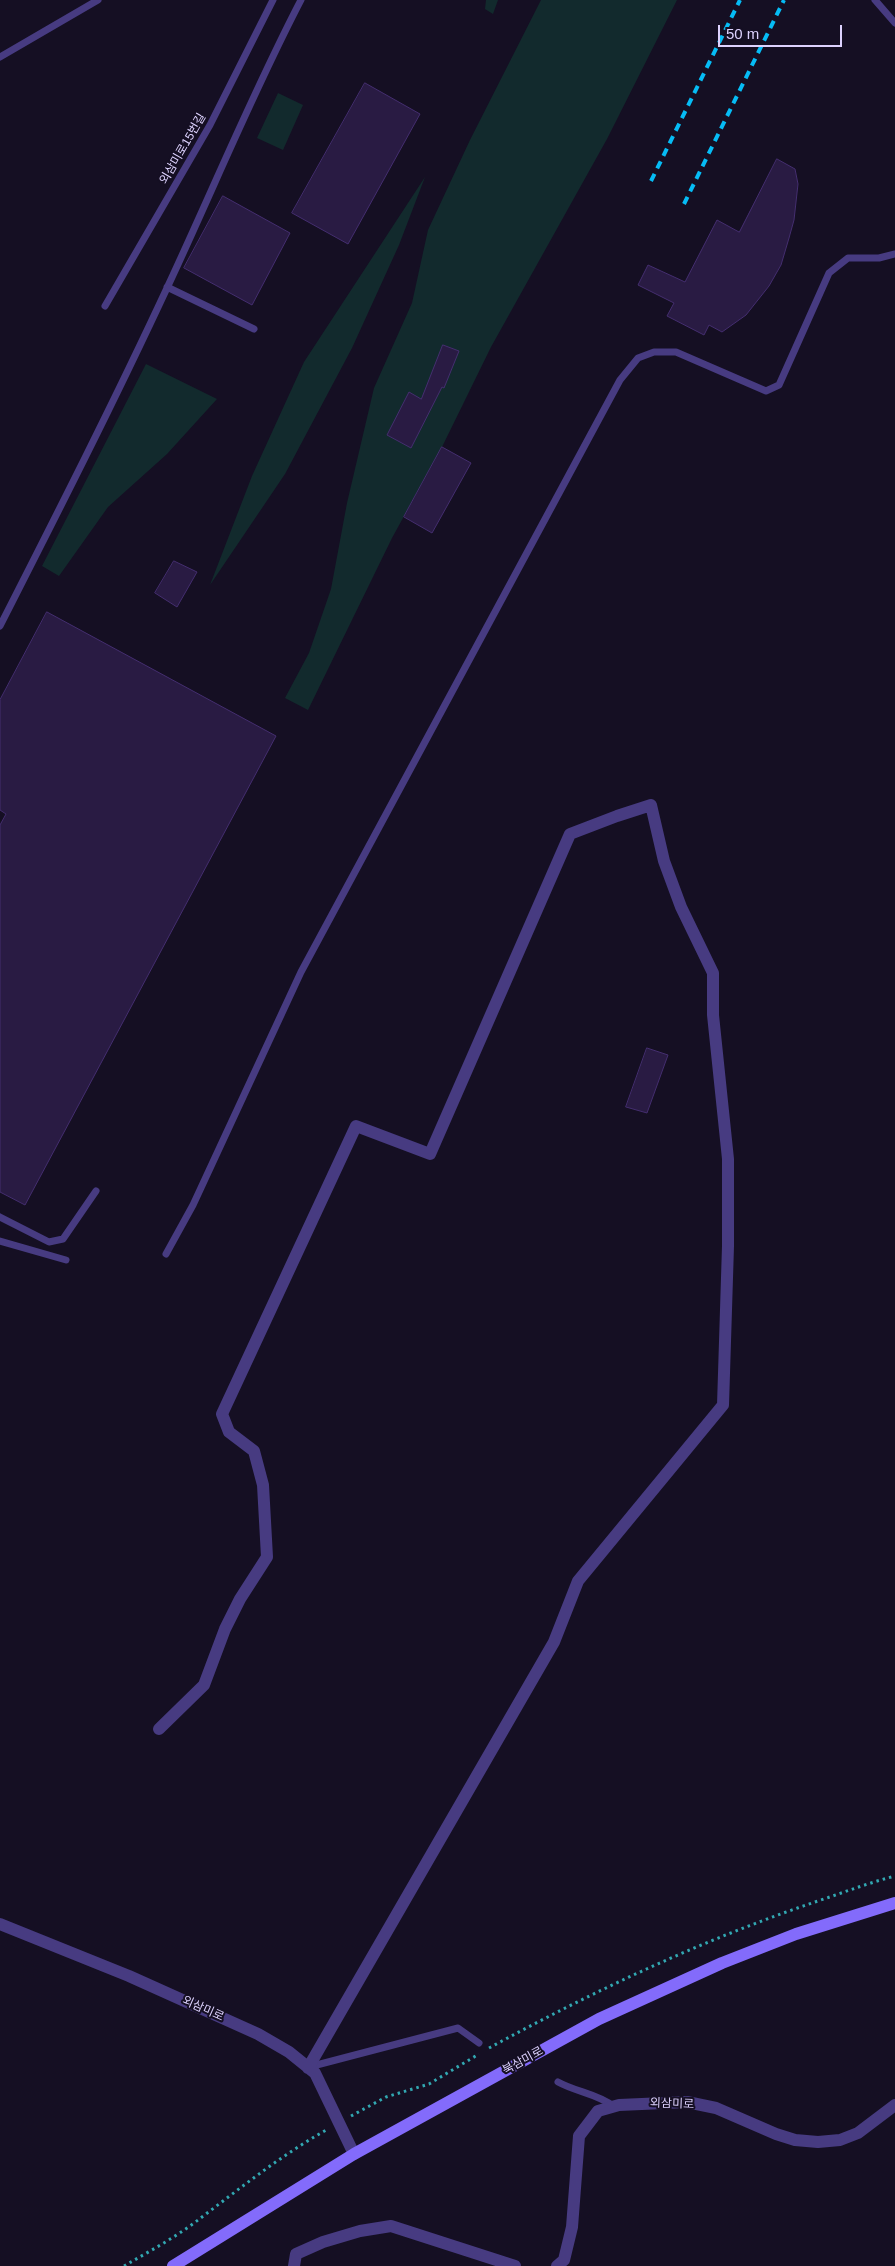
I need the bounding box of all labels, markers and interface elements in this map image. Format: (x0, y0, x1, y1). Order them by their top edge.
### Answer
scale bar (720, 15, 844, 47)
text: 50 m (726, 25, 759, 42)
street label: 외삼미로15번길 (157, 111, 209, 187)
street label: 외삼미로 (180, 1993, 226, 2025)
street label: 북삼미로 (500, 2044, 546, 2078)
street label: 외삼미로 (650, 2096, 694, 2112)

